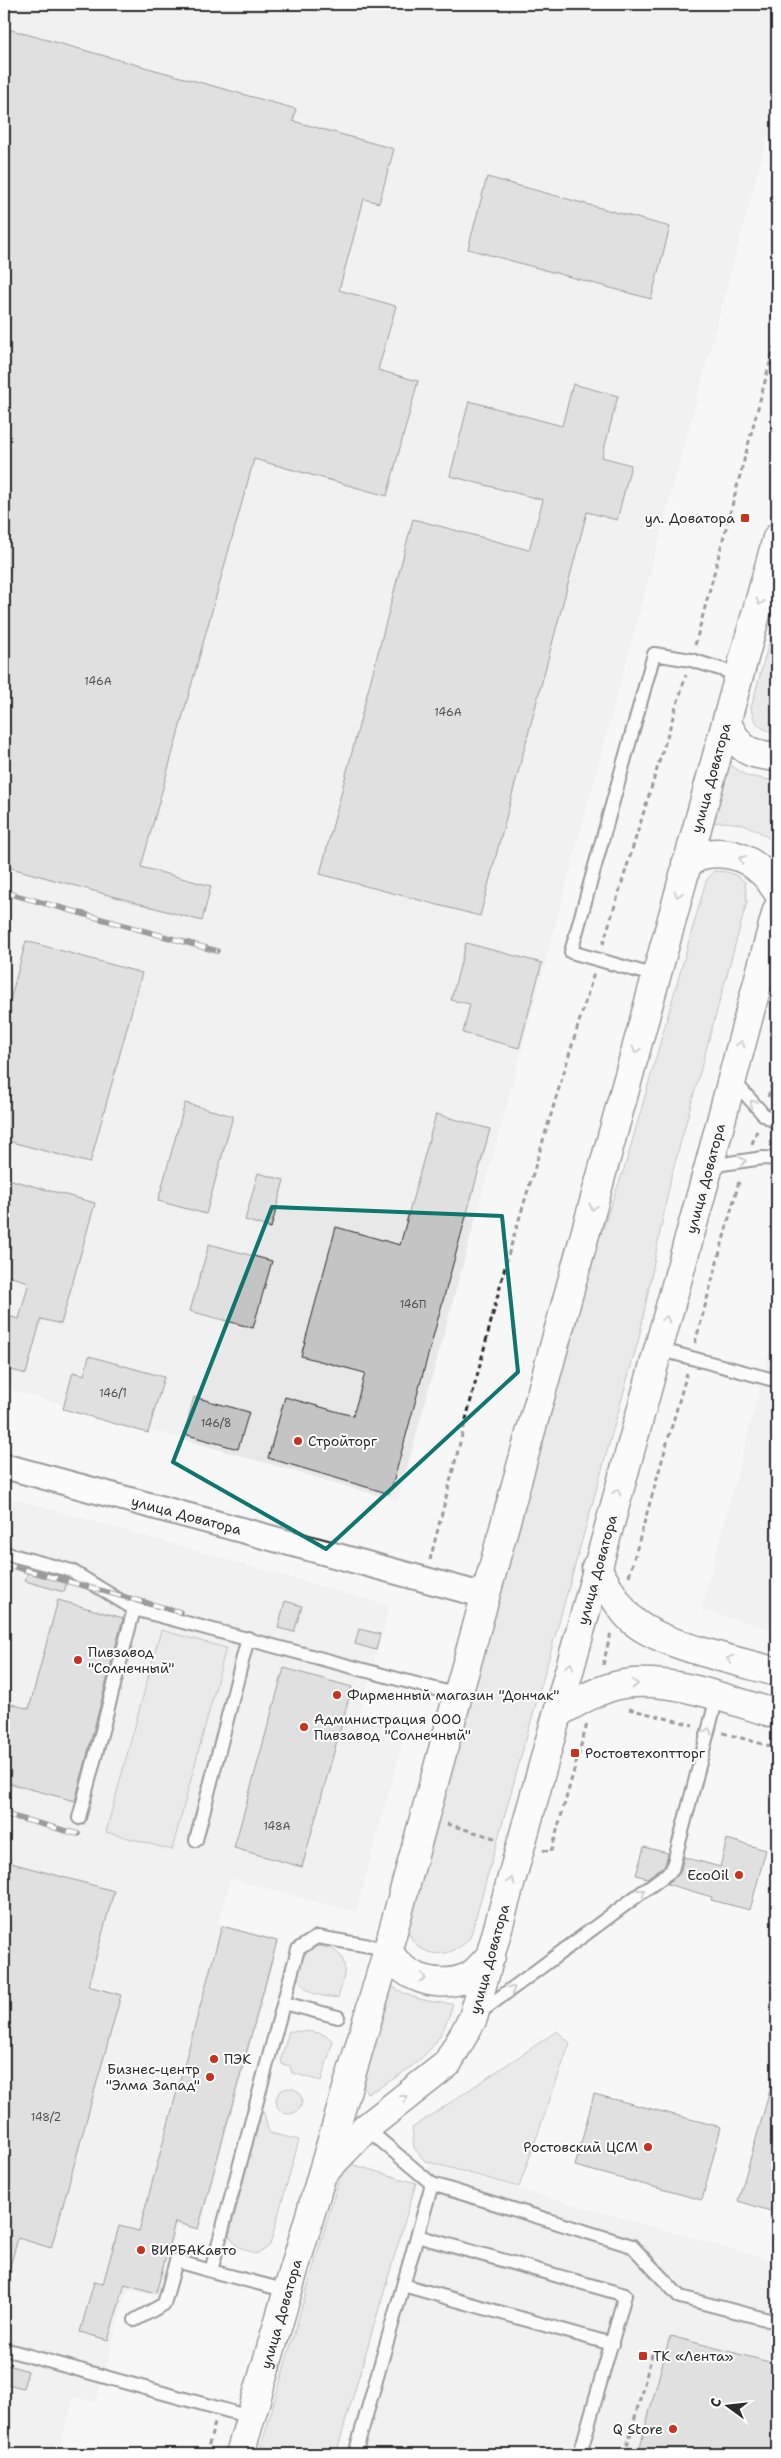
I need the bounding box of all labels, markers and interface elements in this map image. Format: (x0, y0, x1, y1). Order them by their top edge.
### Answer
place label: ул. Доватора (645, 509, 735, 527)
marker: ул. Доватора (739, 512, 751, 524)
one-way arrow (755, 598, 766, 607)
house number: 146А (84, 674, 112, 689)
house number: 146А (434, 705, 462, 720)
street label: улица Доватора (687, 721, 735, 835)
one-way arrow (738, 854, 747, 865)
one-way arrow (674, 889, 684, 897)
one-way arrow (736, 1040, 746, 1048)
one-way arrow (631, 1046, 641, 1054)
one-way arrow (750, 1100, 759, 1109)
street label: улица Доватора (682, 1121, 729, 1235)
one-way arrow (740, 1156, 748, 1167)
one-way arrow (588, 1202, 598, 1211)
house number: 146П (400, 1297, 426, 1312)
one-way arrow (660, 1314, 671, 1323)
house number: 146/1 (99, 1386, 127, 1401)
house number: 146/8 (201, 1416, 231, 1431)
place label: Стройторг (308, 1432, 378, 1450)
marker: Стройторг (292, 1435, 304, 1447)
one-way arrow (612, 1488, 622, 1497)
street label: улица Доватора (129, 1492, 244, 1539)
street label: улица Доватора (573, 1513, 621, 1627)
place label: Пивзавод "Солнечный" (88, 1643, 174, 1677)
marker: Пивзавод "Солнечный" (72, 1654, 84, 1666)
one-way arrow (727, 1654, 735, 1664)
one-way arrow (565, 1662, 575, 1670)
one-way arrow (632, 1679, 640, 1689)
place label: Фирменный магазин "Дончак" (347, 1686, 559, 1704)
marker: Фирменный магазин "Дончак" (331, 1689, 343, 1701)
place label: Администрация ООО Пивзавод "Солнечный" (314, 1710, 471, 1744)
marker: Администрация ООО Пивзавод "Солнечный" (298, 1721, 310, 1733)
one-way arrow (702, 1727, 713, 1736)
place label: Ростовтехоптторг (585, 1744, 706, 1762)
marker: Ростовтехоптторг (569, 1747, 581, 1759)
house number: 148А (263, 1819, 291, 1834)
place label: EcoOil (687, 1866, 730, 1884)
marker: EcoOil (733, 1869, 745, 1881)
one-way arrow (506, 1877, 516, 1885)
one-way arrow (636, 1889, 646, 1898)
street label: улица Доватора (466, 1902, 513, 2016)
one-way arrow (419, 1973, 427, 1983)
one-way arrow (506, 1986, 516, 1995)
place label: ПЭК (224, 2050, 251, 2068)
marker: ПЭК (208, 2053, 220, 2065)
place label: Бизнес-центр "Элма Запад" (106, 2060, 200, 2094)
marker: Бизнес-центр "Элма Запад" (204, 2071, 216, 2083)
one-way arrow (398, 2095, 408, 2104)
house number: 148/2 (31, 2110, 61, 2125)
place label: Ростовский ЦСМ (523, 2138, 638, 2156)
marker: Ростовский ЦСМ (642, 2141, 654, 2153)
place label: ВИРБАКавто (151, 2241, 236, 2259)
marker: ВИРБАКавто (135, 2244, 147, 2256)
street label: улица Доватора (257, 2257, 306, 2371)
place label: ТК «Лента» (653, 2347, 734, 2365)
marker: ТК «Лента» (637, 2350, 649, 2362)
north arrow (704, 2380, 754, 2430)
text: С (706, 2396, 725, 2409)
place label: Q Store (613, 2420, 663, 2438)
marker: Q Store (667, 2423, 679, 2435)

